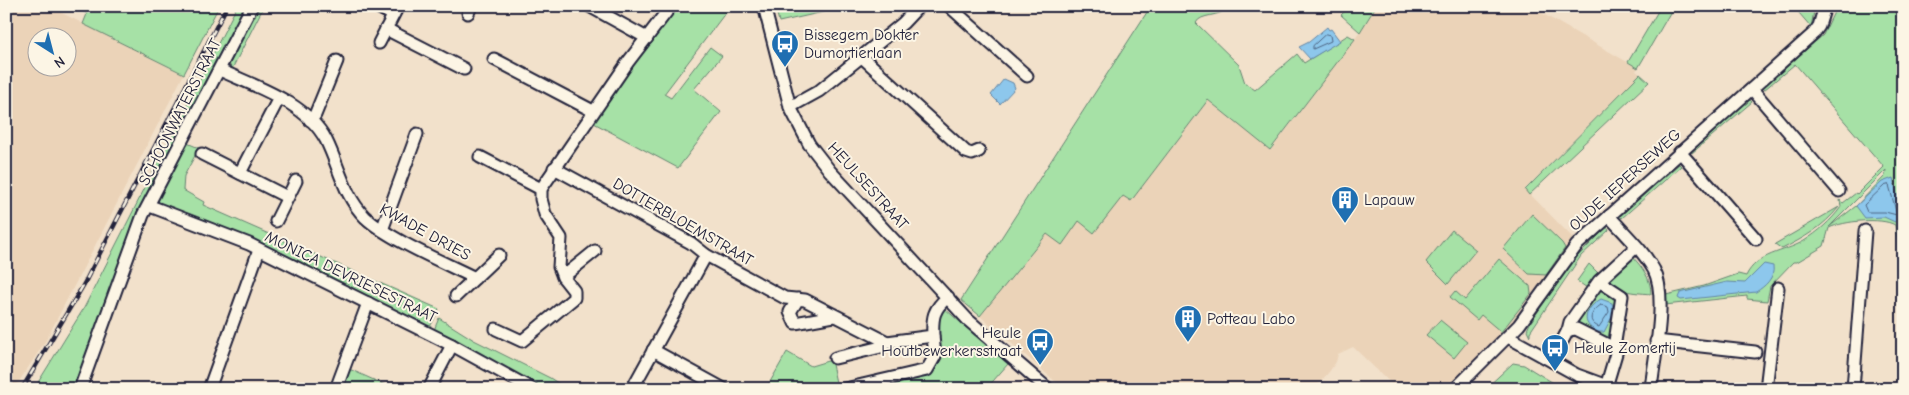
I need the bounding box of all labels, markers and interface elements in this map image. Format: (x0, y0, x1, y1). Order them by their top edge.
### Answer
place label: Bissegem Dokter Dumortierlaan (804, 26, 919, 62)
north arrow (28, 28, 78, 78)
bus stop icon: Bissegem Dokter Dumortierlaan (770, 29, 800, 68)
street label: SCHOONWATERSTRAAT (135, 35, 225, 188)
text: N (51, 53, 68, 72)
street label: OUDE IEPERSEWEG (1566, 125, 1684, 235)
street label: HEULSESTRAAT (824, 139, 912, 234)
street label: DOTTERBLOEMSTRAAT (610, 174, 757, 270)
building icon: Lapauw (1330, 185, 1360, 224)
place label: Lapauw (1364, 191, 1415, 209)
street label: KWADE DRIES (377, 200, 474, 264)
street label: MONICA DEVRIESESTRAAT (262, 227, 441, 327)
building icon: Potteau Labo (1173, 304, 1203, 343)
place label: Potteau Labo (1207, 310, 1295, 328)
place label: Heule Houtbewerkersstraat (881, 324, 1021, 360)
bus stop icon: Heule Houtbewerkersstraat (1025, 327, 1055, 366)
bus stop icon: Heule Zomertij (1540, 333, 1570, 372)
place label: Heule Zomertij (1574, 339, 1676, 357)

